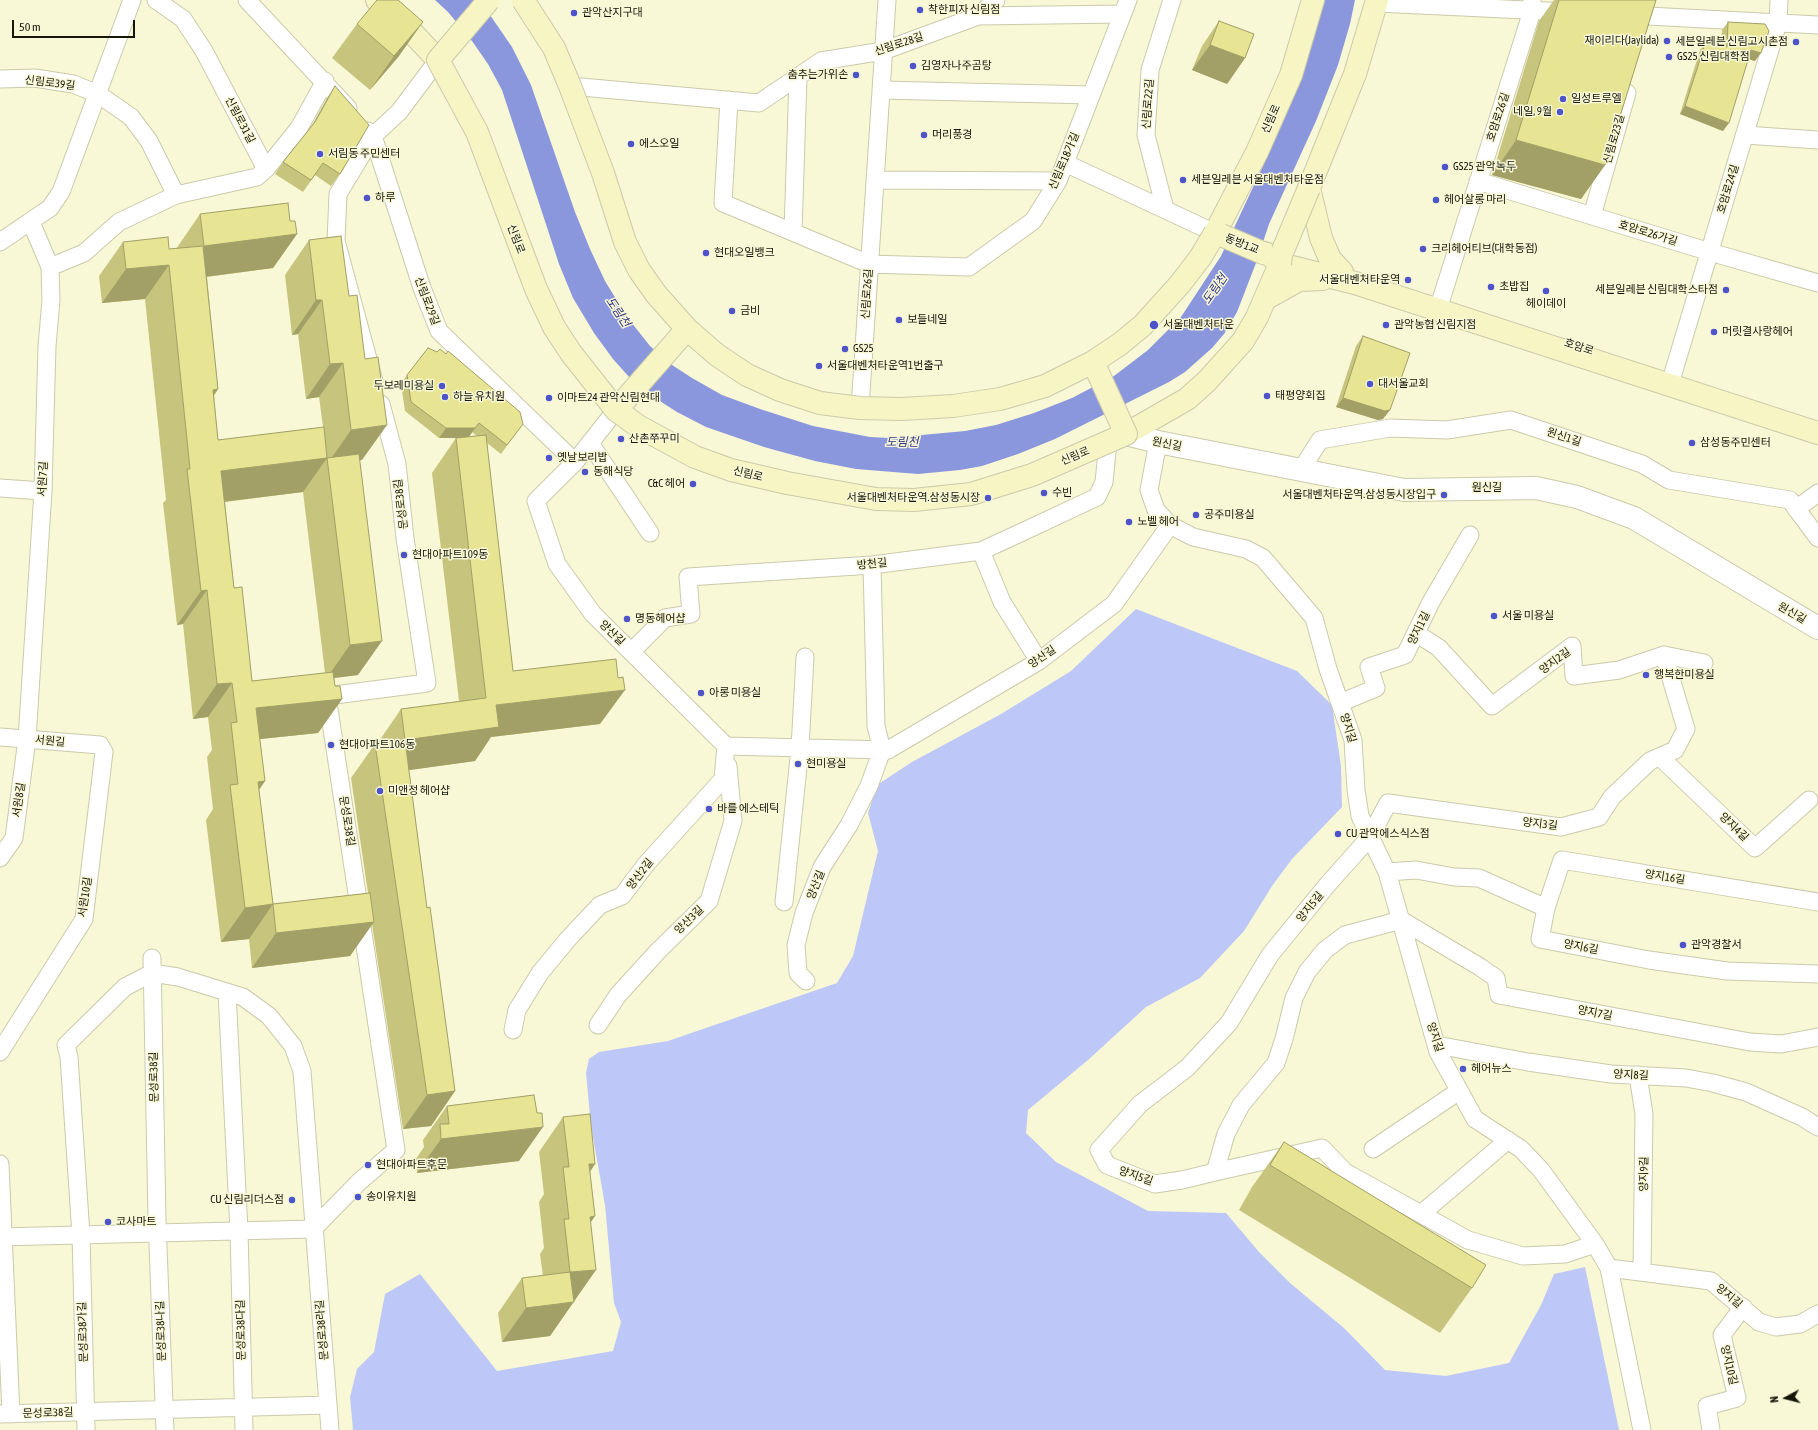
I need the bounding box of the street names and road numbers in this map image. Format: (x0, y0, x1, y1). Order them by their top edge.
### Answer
street label: 신림로28길 (873, 30, 925, 58)
street label: 신림로39길 (24, 73, 76, 93)
street label: 신림로22길 (1140, 78, 1156, 130)
street label: 호암로26길 (1484, 91, 1512, 143)
street label: 신림로31길 (222, 94, 258, 146)
street label: 신림로 (1259, 102, 1283, 136)
street label: 신림로23길 (1601, 113, 1627, 165)
street label: 신림로18가길 (1046, 130, 1082, 192)
street label: 호암로24길 (1714, 163, 1742, 215)
street label: 호암로26가길 (1617, 218, 1679, 248)
street label: 신림로 (504, 222, 528, 256)
street label: 동방1교 (1223, 231, 1261, 257)
street label: 신림로26길 (859, 268, 875, 320)
street label: 신림로29길 (412, 275, 442, 327)
street label: 호암로 (1563, 336, 1595, 358)
street label: 원신1길 (1545, 425, 1583, 449)
street label: 원신길 (1151, 435, 1183, 453)
street label: 신림로 (1058, 444, 1092, 468)
street label: 서원7길 (35, 461, 51, 497)
street label: 신림로 (732, 464, 764, 484)
street label: 문성로38길 (391, 478, 411, 530)
street label: 원신길 (1472, 481, 1502, 495)
street label: 방천길 (856, 556, 888, 572)
street label: 원신길 (1776, 600, 1808, 626)
street label: 양지1길 (1405, 609, 1433, 647)
street label: 양산길 (596, 618, 628, 648)
street label: 양산길 (1026, 643, 1058, 671)
street label: 양지2길 (1537, 645, 1573, 677)
street label: 양지길 (1337, 712, 1359, 744)
street label: 서원길 (34, 733, 66, 749)
street label: 서원8길 (10, 781, 28, 819)
street label: 문성로38길 (337, 795, 357, 847)
street label: 양지4길 (1717, 810, 1751, 844)
street label: 양지3길 (1522, 815, 1558, 833)
street label: 양산2길 (624, 856, 656, 892)
street label: 양지16길 (1644, 867, 1686, 887)
street label: 양산길 (804, 868, 828, 902)
street label: 서원10길 (75, 876, 95, 918)
street label: 양지5길 (1294, 889, 1326, 925)
street label: 양산3길 (672, 903, 706, 937)
street label: 양지6길 (1562, 937, 1600, 957)
street label: 양지7길 (1576, 1003, 1614, 1023)
street label: 양지길 (1424, 1021, 1446, 1053)
street label: 문성로38길 (147, 1051, 161, 1103)
street label: 양지8길 (1613, 1067, 1649, 1083)
street label: 양지9길 (1637, 1156, 1651, 1192)
street label: 양지5길 (1117, 1164, 1155, 1188)
street label: 양지길 (1713, 1281, 1745, 1311)
street label: 문성로38다길 (234, 1299, 248, 1361)
street label: 문성로38라길 (313, 1299, 331, 1361)
street label: 문성로38나길 (153, 1300, 169, 1362)
street label: 문성로38가길 (75, 1301, 91, 1363)
street label: 양지10길 (1718, 1344, 1740, 1386)
street label: 문성로38길 (22, 1406, 74, 1420)

